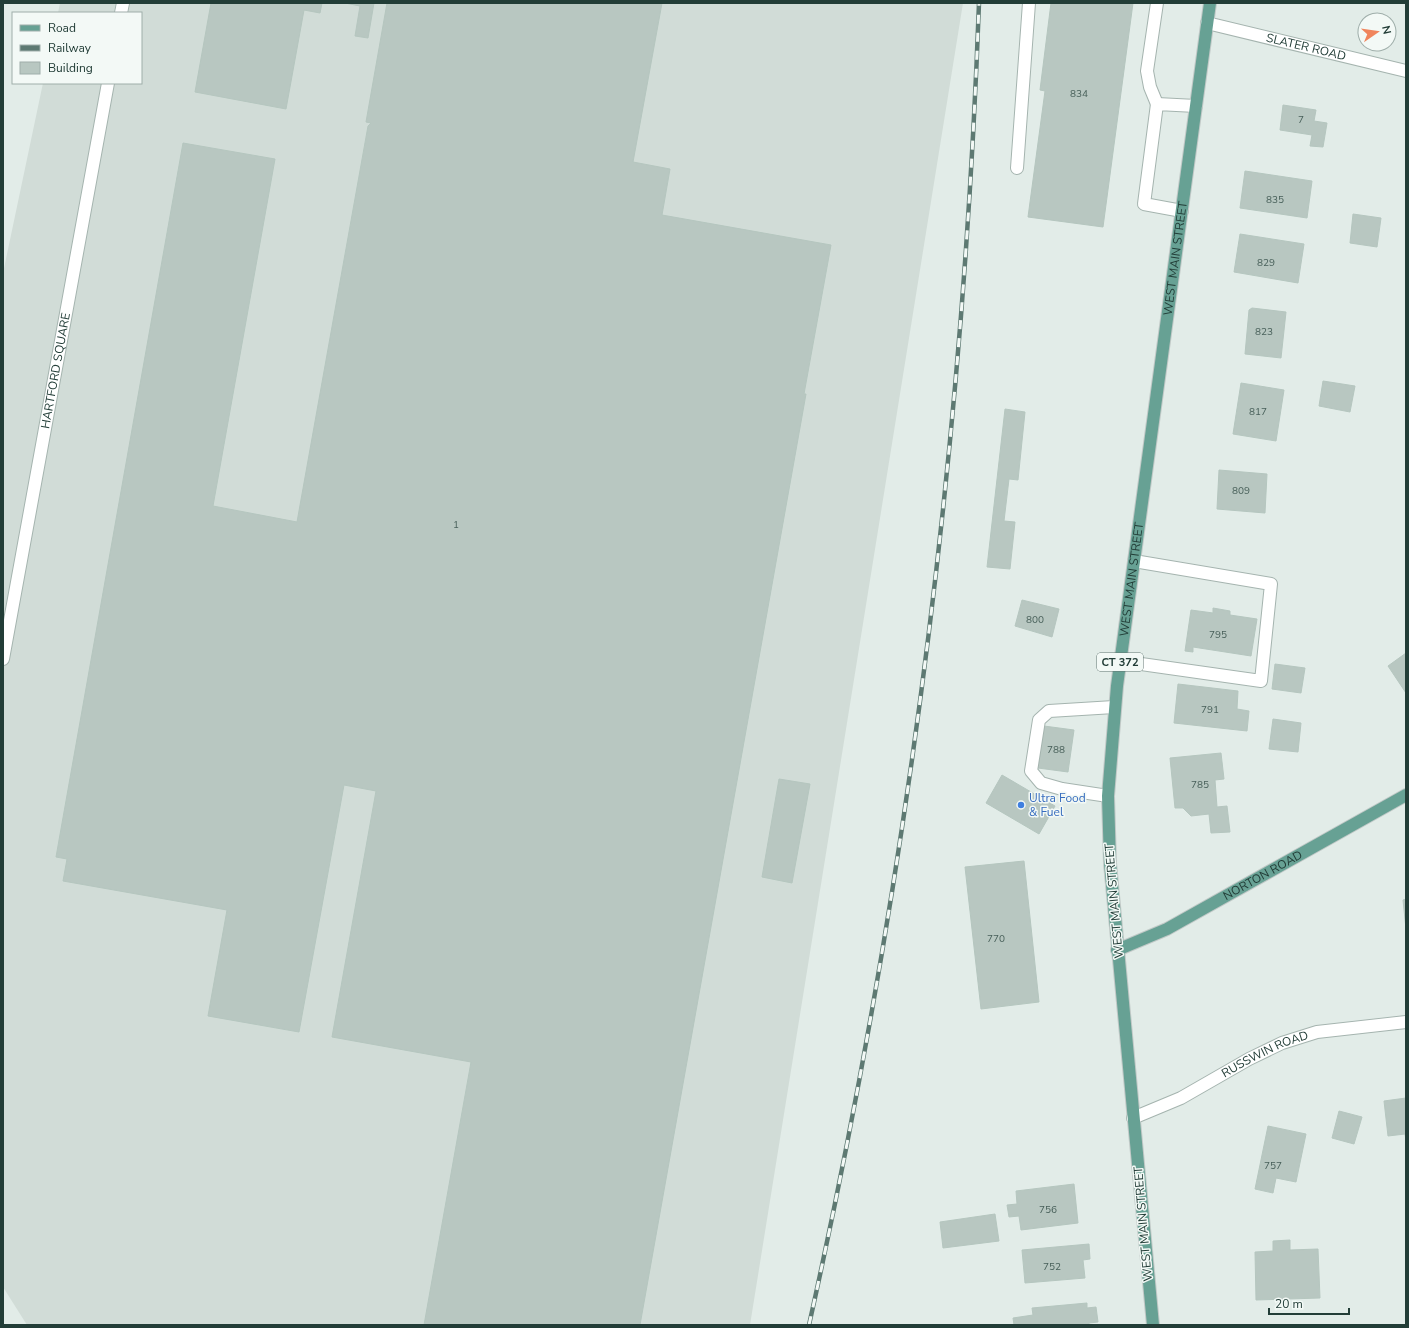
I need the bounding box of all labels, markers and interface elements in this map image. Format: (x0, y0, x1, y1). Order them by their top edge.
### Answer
legend (12, 12, 142, 84)
north arrow (1357, 12, 1397, 52)
text: Road (48, 20, 76, 36)
text: N (1378, 24, 1394, 36)
street label: SLATER ROAD (1265, 30, 1348, 64)
text: Railway (48, 40, 92, 56)
text: Building (48, 60, 93, 76)
house number: 834 (1070, 87, 1088, 101)
house number: 7 (1298, 113, 1304, 127)
house number: 835 (1266, 193, 1284, 207)
street label: WEST MAIN STREET (1160, 199, 1191, 317)
house number: 829 (1257, 256, 1275, 270)
street label: HARTFORD SQUARE (37, 311, 74, 430)
house number: 823 (1255, 325, 1273, 339)
house number: 817 (1249, 405, 1267, 419)
house number: 809 (1232, 484, 1250, 498)
house number: 1 (453, 518, 459, 532)
street label: WEST MAIN STREET (1116, 520, 1147, 638)
house number: 800 (1026, 613, 1044, 627)
house number: 795 (1209, 628, 1227, 642)
road number: CT 372 (1097, 653, 1143, 671)
house number: 791 (1201, 703, 1219, 717)
house number: 788 (1047, 743, 1065, 757)
house number: 785 (1191, 778, 1209, 792)
place label: Ultra Food & Fuel (1029, 790, 1086, 820)
marker: Ultra Food & Fuel (1016, 800, 1026, 810)
street label: WEST MAIN STREET (1101, 842, 1127, 959)
street label: NORTON ROAD (1220, 847, 1305, 904)
house number: 770 (987, 932, 1005, 946)
street label: RUSSWIN ROAD (1218, 1027, 1310, 1081)
house number: 757 (1264, 1159, 1282, 1173)
street label: WEST MAIN STREET (1130, 1165, 1156, 1282)
house number: 756 (1039, 1203, 1057, 1217)
house number: 752 (1043, 1260, 1061, 1274)
scale bar (1269, 1290, 1349, 1316)
text: 20 m (1275, 1296, 1303, 1312)

